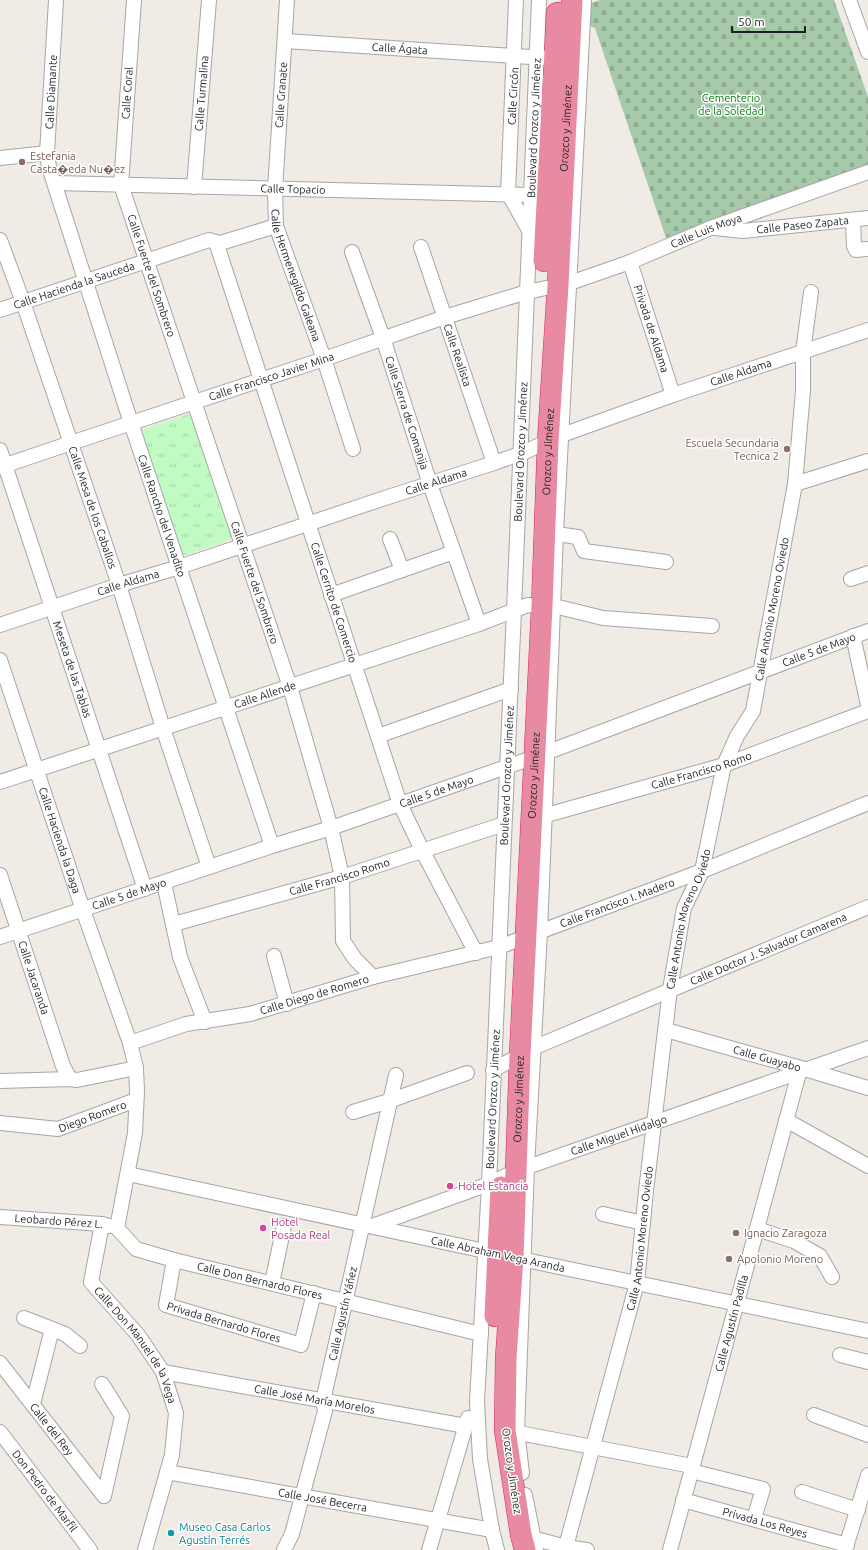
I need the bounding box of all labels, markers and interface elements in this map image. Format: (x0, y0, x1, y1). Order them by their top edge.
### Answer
scale bar (732, 8, 805, 34)
text: 50 m (738, 15, 765, 28)
street label: Calle Ágata (371, 41, 428, 56)
street label: Calle Diamante (43, 54, 59, 130)
street label: Calle Turmalina (193, 55, 211, 132)
street label: Boulevard Orozco y Jiménez (525, 58, 543, 198)
street label: Calle Granate (273, 62, 289, 128)
street label: Calle Coral (119, 66, 135, 120)
street label: Calle Circón (505, 67, 521, 125)
street label: Orozco y Jiménez (558, 84, 574, 172)
park label: Cementerio de la Soledad (698, 92, 764, 117)
place label: Estefania Casta�eda Nu�ez (30, 150, 125, 175)
marker: Estefania Casta�eda Nu�ez (17, 157, 27, 167)
street label: Calle Topacio (260, 182, 326, 196)
street label: Calle Hermenegildo Galeana (270, 209, 323, 343)
street label: Calle Luis Moya (669, 211, 743, 250)
street label: Calle Fuerte del Sombrero (125, 213, 178, 339)
street label: Calle Paseo Zapata (756, 214, 849, 236)
street label: Calle Hacienda la Sauceda (12, 259, 136, 311)
street label: Privada de Aldama (632, 283, 671, 374)
street label: Calle Realista (441, 322, 474, 388)
street label: Calle Francisco Javier Mina (207, 350, 336, 403)
street label: Calle Sierra de Comanija (383, 355, 431, 471)
street label: Calle Aldama (709, 357, 773, 388)
street label: Boulevard Orozco y Jiménez (512, 382, 529, 522)
street label: Orozco y Jiménez (540, 408, 556, 495)
place label: Escuela Secundaria Tecnica 2 (685, 437, 779, 462)
marker: Escuela Secundaria Tecnica 2 (782, 444, 792, 454)
street label: Calle Mesa de los Caballos (66, 445, 119, 570)
street label: Calle Rancho del Venadito (136, 453, 188, 579)
street label: Calle Aldama (404, 466, 468, 497)
street label: Calle Fuerte del Sombrero (229, 520, 281, 646)
street label: Calle Antonio Moreno Oviedo (753, 536, 791, 682)
street label: Calle Cerrito de Comercio (309, 541, 359, 664)
street label: Calle Aldama (96, 567, 160, 598)
street label: Meseta de las Tablas (51, 619, 94, 719)
street label: Calle 5 de Mayo (780, 630, 857, 669)
street label: Calle Allende (232, 679, 298, 710)
street label: Boulevard Orozco y Jiménez (498, 705, 516, 846)
street label: Orozco y Jiménez (526, 732, 542, 819)
street label: Calle Francisco Romo (650, 749, 753, 791)
street label: Calle 5 de Mayo (398, 773, 475, 810)
street label: Calle Hacienda la Daga (37, 786, 83, 895)
street label: Calle Antonio Moreno Oviedo (664, 848, 712, 990)
street label: Calle Francisco Romo (288, 856, 391, 898)
street label: Calle 5 de Mayo (90, 876, 168, 912)
street label: Calle Francisco I. Madero (558, 876, 676, 930)
street label: Calle Doctor J. Salvador Camarena (688, 911, 849, 987)
street label: Calle Jacaranda (16, 939, 52, 1016)
street label: Calle Diego de Romero (258, 973, 370, 1017)
street label: Boulevard Orozco y Jiménez (484, 1029, 502, 1169)
street label: Calle Guayabo (732, 1043, 802, 1074)
street label: Orozco y Jiménez (511, 1055, 526, 1143)
street label: Diego Romero (57, 1098, 128, 1134)
street label: Calle Miguel Hidalgo (569, 1113, 668, 1158)
street label: Calle Antonio Moreno Oviedo (624, 1165, 655, 1312)
place label: Hotel Estancia (458, 1180, 529, 1192)
marker: Hotel Estancia (445, 1181, 455, 1191)
street label: Leobardo Pérez L. (14, 1212, 104, 1230)
place label: Hotel Posada Real (271, 1216, 330, 1241)
marker: Hotel Posada Real (258, 1223, 268, 1233)
place label: Ignacio Zaragoza (744, 1227, 827, 1239)
marker: Ignacio Zaragoza (731, 1228, 741, 1238)
street label: Calle Abraham Vega Aranda (430, 1234, 566, 1274)
place label: Apolonio Moreno (737, 1253, 823, 1265)
marker: Apolonio Moreno (724, 1254, 734, 1264)
street label: Calle Don Bernardo Flores (196, 1260, 324, 1302)
street label: Calle Agustín Yáñez (326, 1265, 359, 1362)
street label: Calle Agustín Padilla (713, 1273, 750, 1373)
street label: Calle Don Manuel de la Vega (92, 1284, 179, 1405)
street label: Privada Bernardo Flores (166, 1300, 282, 1345)
street label: Calle José María Morelos (253, 1382, 376, 1416)
street label: Calle del Rey (28, 1401, 76, 1458)
street label: Orozco y Jiménez (500, 1427, 524, 1515)
street label: Don Pedro de Marfil (10, 1448, 80, 1534)
street label: Calle José Becerra (277, 1486, 368, 1514)
street label: Privada Los Reyes (721, 1505, 809, 1540)
place label: Museo Casa Carlos Agustín Terrés (179, 1521, 271, 1546)
marker: Museo Casa Carlos Agustín Terrés (166, 1528, 176, 1538)

